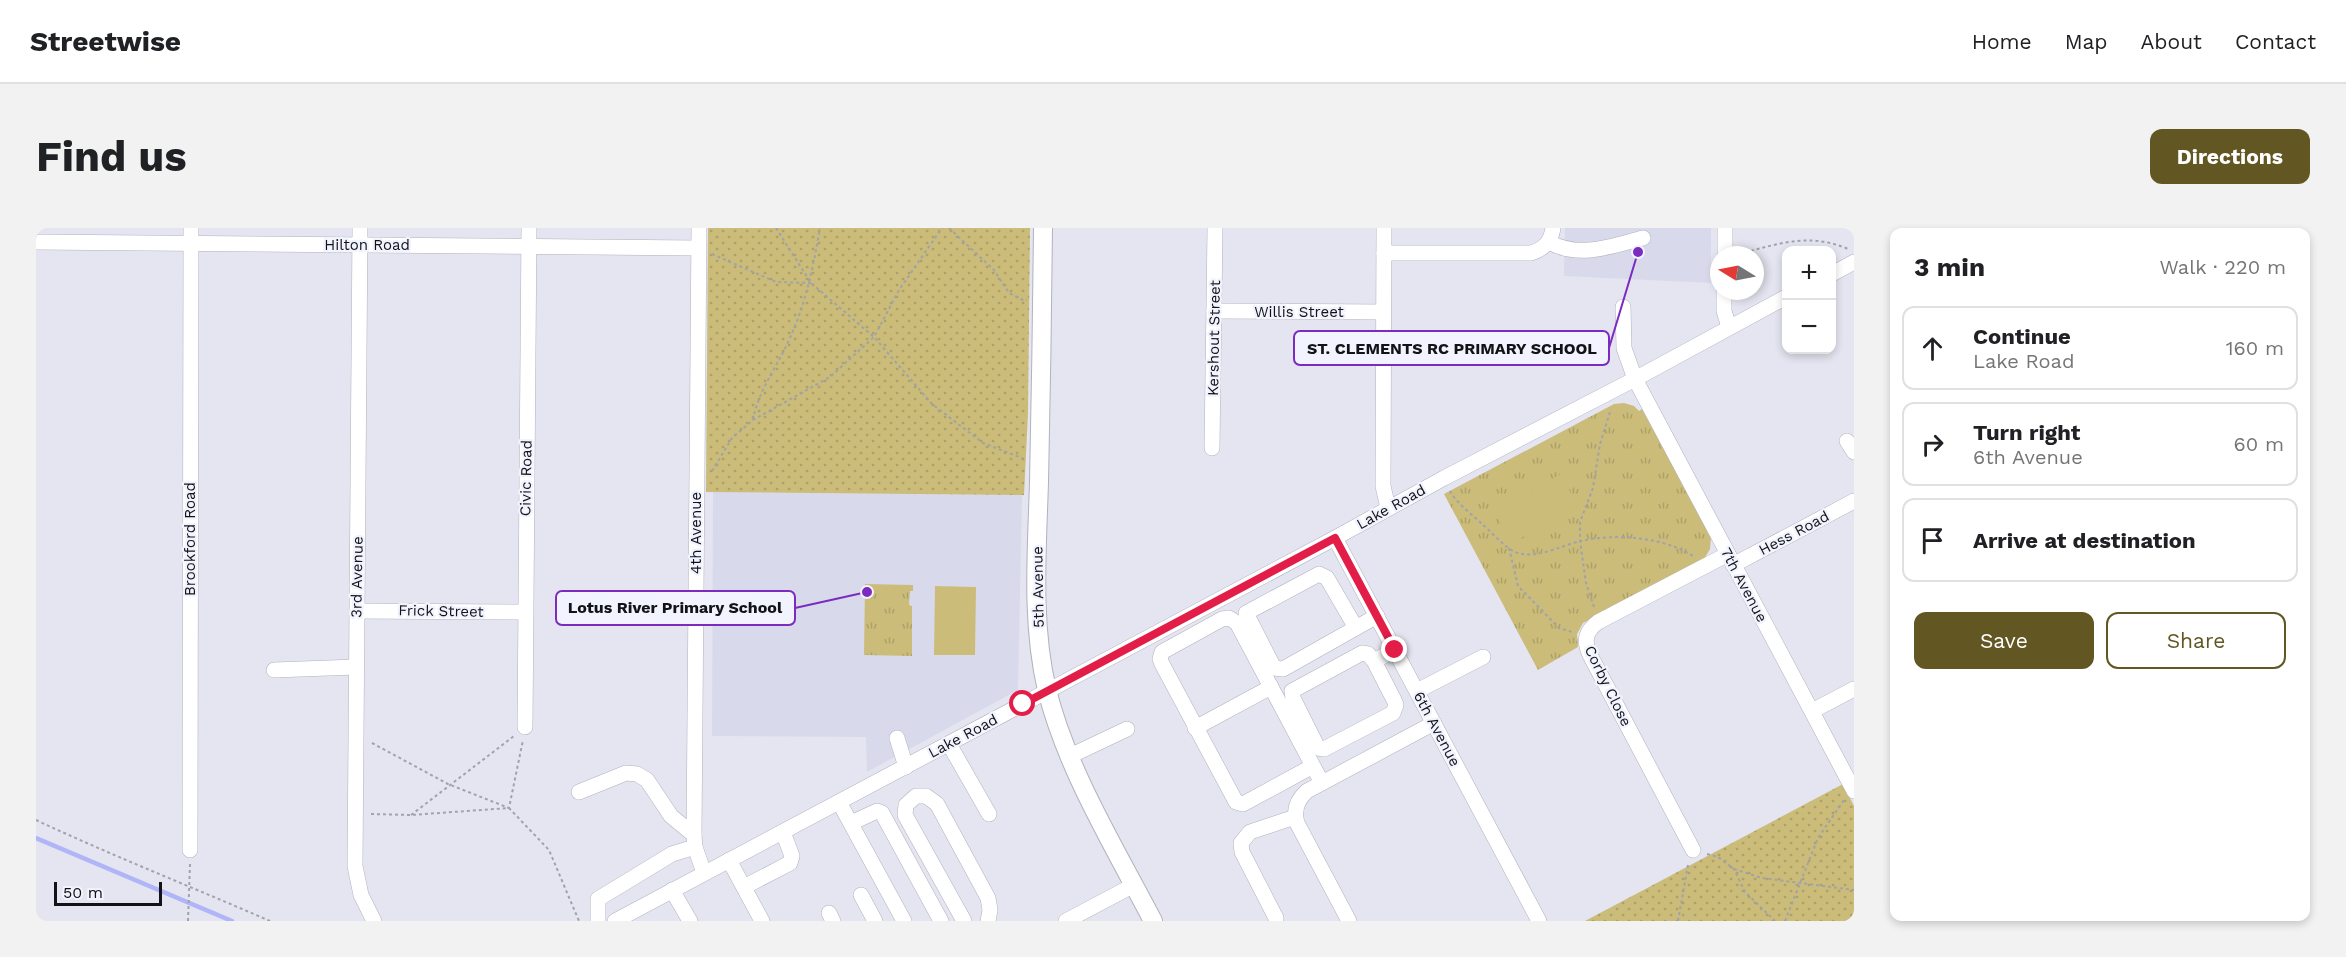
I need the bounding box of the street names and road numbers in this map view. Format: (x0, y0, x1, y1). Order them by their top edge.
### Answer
street label: Hilton Road (324, 236, 410, 254)
street label: Kershout Street (1204, 279, 1224, 396)
street label: Willis Street (1254, 303, 1345, 321)
street label: Civic Road (516, 440, 536, 516)
street label: Lake Road (1353, 481, 1429, 533)
street label: Brookford Road (181, 482, 199, 596)
street label: 4th Avenue (687, 492, 705, 574)
street label: Hess Road (1756, 507, 1832, 559)
street label: 3rd Avenue (347, 536, 367, 618)
street label: 7th Avenue (1717, 545, 1771, 625)
street label: 5th Avenue (1028, 546, 1048, 628)
street label: Frick Street (398, 601, 485, 621)
street label: Corby Close (1581, 643, 1635, 729)
street label: 6th Avenue (1410, 688, 1464, 770)
street label: Lake Road (925, 710, 1001, 762)

